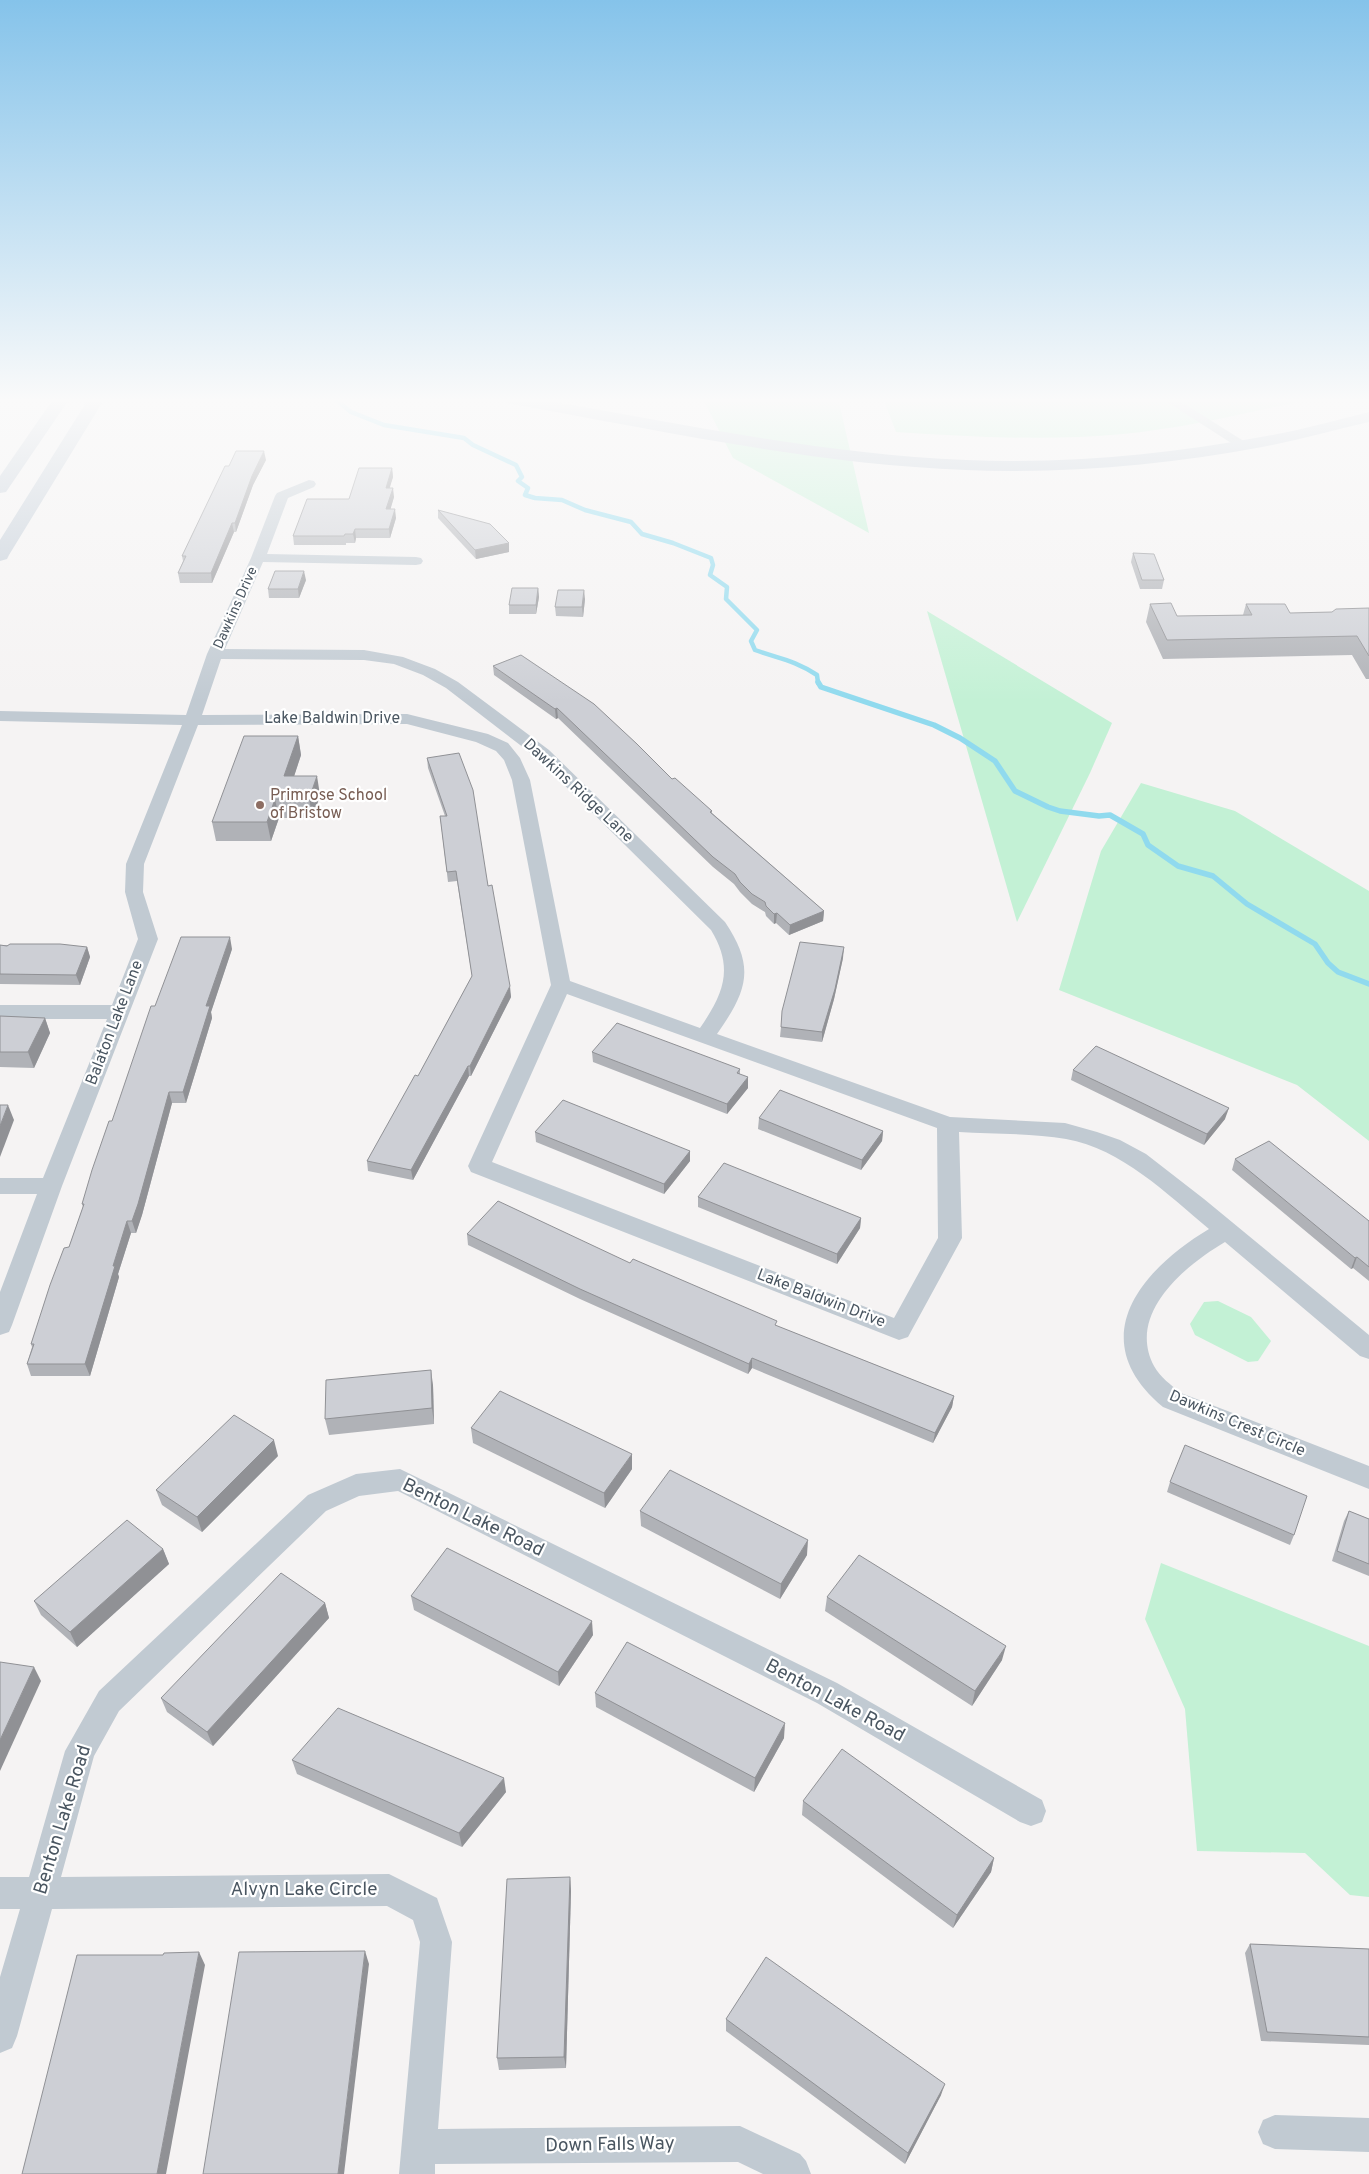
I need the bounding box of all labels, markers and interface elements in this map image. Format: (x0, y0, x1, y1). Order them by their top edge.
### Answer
street label: Dawkins Drive (210, 564, 262, 652)
street label: Lake Baldwin Drive (264, 709, 400, 729)
street label: Dawkins Ridge Lane (519, 735, 637, 847)
place label: Primrose School of Bristow (270, 786, 387, 824)
marker: Primrose School of Bristow (254, 799, 266, 811)
street label: Balaton Lake Lane (82, 958, 148, 1088)
street label: Lake Baldwin Drive (754, 1265, 888, 1333)
street label: Dawkins Crest Circle (1166, 1386, 1308, 1462)
street label: Benton Lake Road (398, 1473, 548, 1563)
street label: Benton Lake Road (761, 1654, 909, 1748)
street label: Benton Lake Road (29, 1742, 97, 1898)
street label: Alvyn Lake Circle (230, 1878, 378, 1902)
street label: Down Falls Way (545, 2132, 675, 2158)

